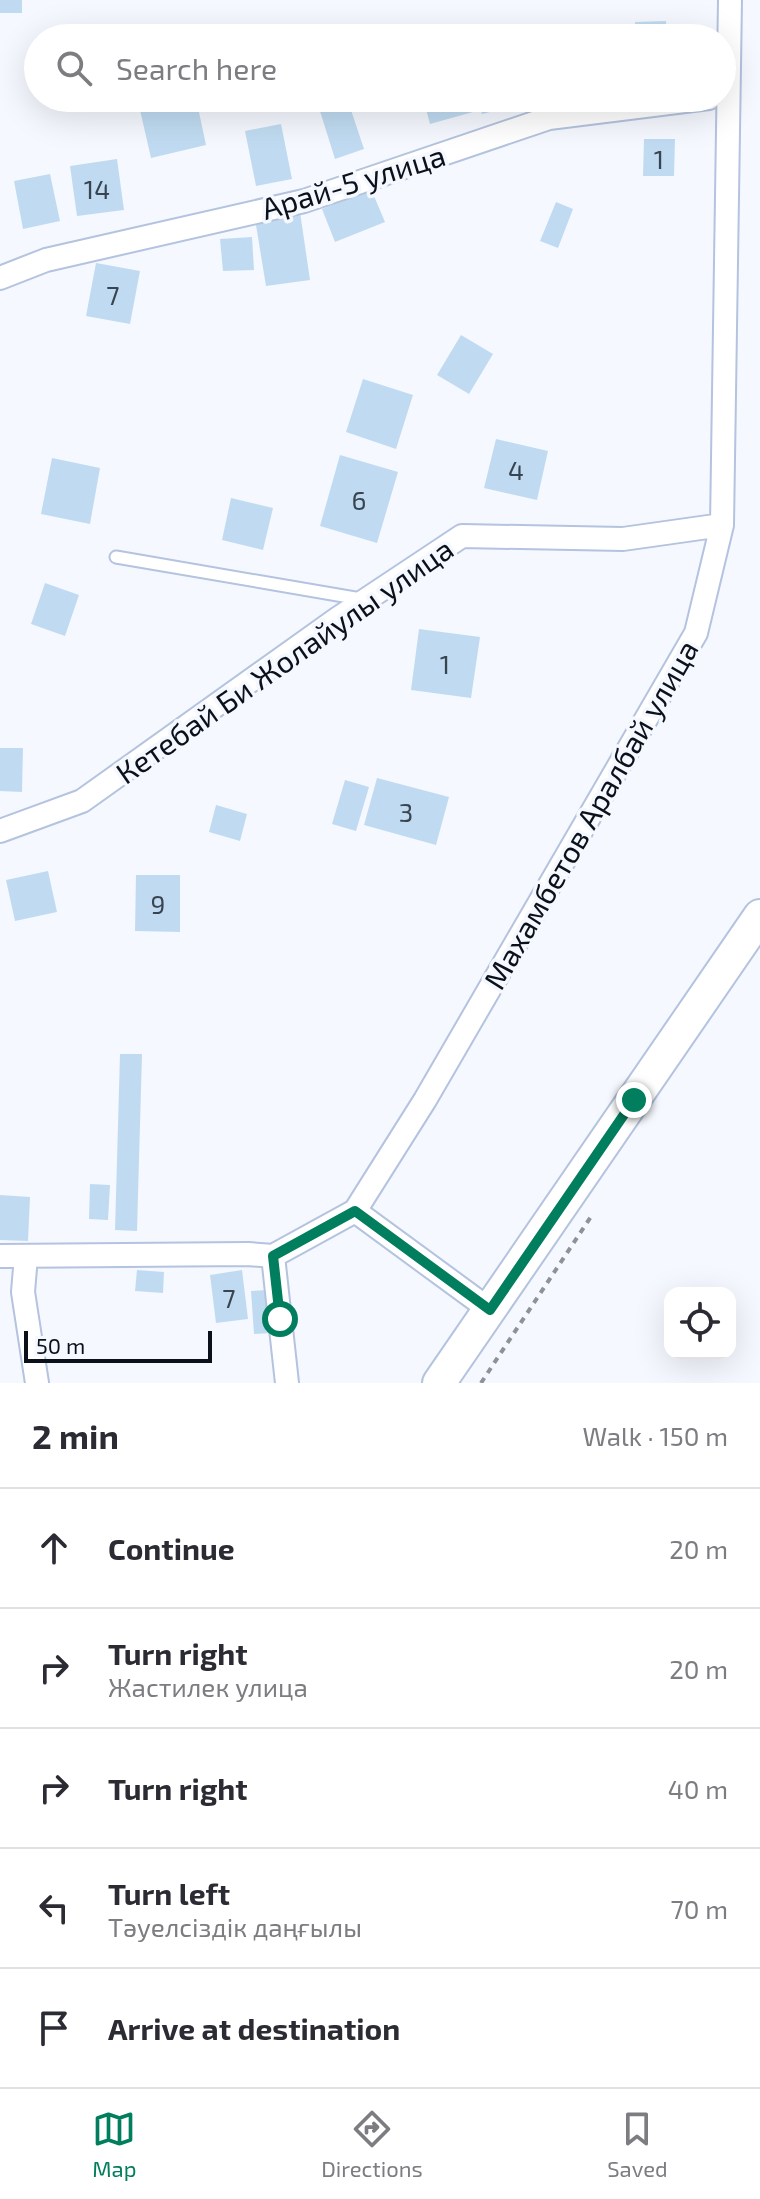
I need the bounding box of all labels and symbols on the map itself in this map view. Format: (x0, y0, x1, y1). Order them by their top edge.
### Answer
street label: Арай-5 улица (257, 136, 450, 227)
house number: 1 (654, 143, 664, 174)
house number: 14 (84, 173, 110, 204)
house number: 7 (106, 279, 120, 310)
house number: 4 (508, 454, 524, 485)
house number: 6 (352, 484, 366, 515)
street label: Кетебай Би Жолайулы улица (109, 530, 460, 791)
street label: Махамбетов Аралбай улица (475, 633, 706, 995)
house number: 1 (440, 648, 450, 679)
house number: 3 (399, 796, 413, 827)
house number: 9 (151, 888, 165, 919)
route end (616, 1082, 652, 1118)
house number: 7 (222, 1282, 236, 1313)
route start (262, 1301, 298, 1337)
scale bar (24, 1327, 212, 1363)

